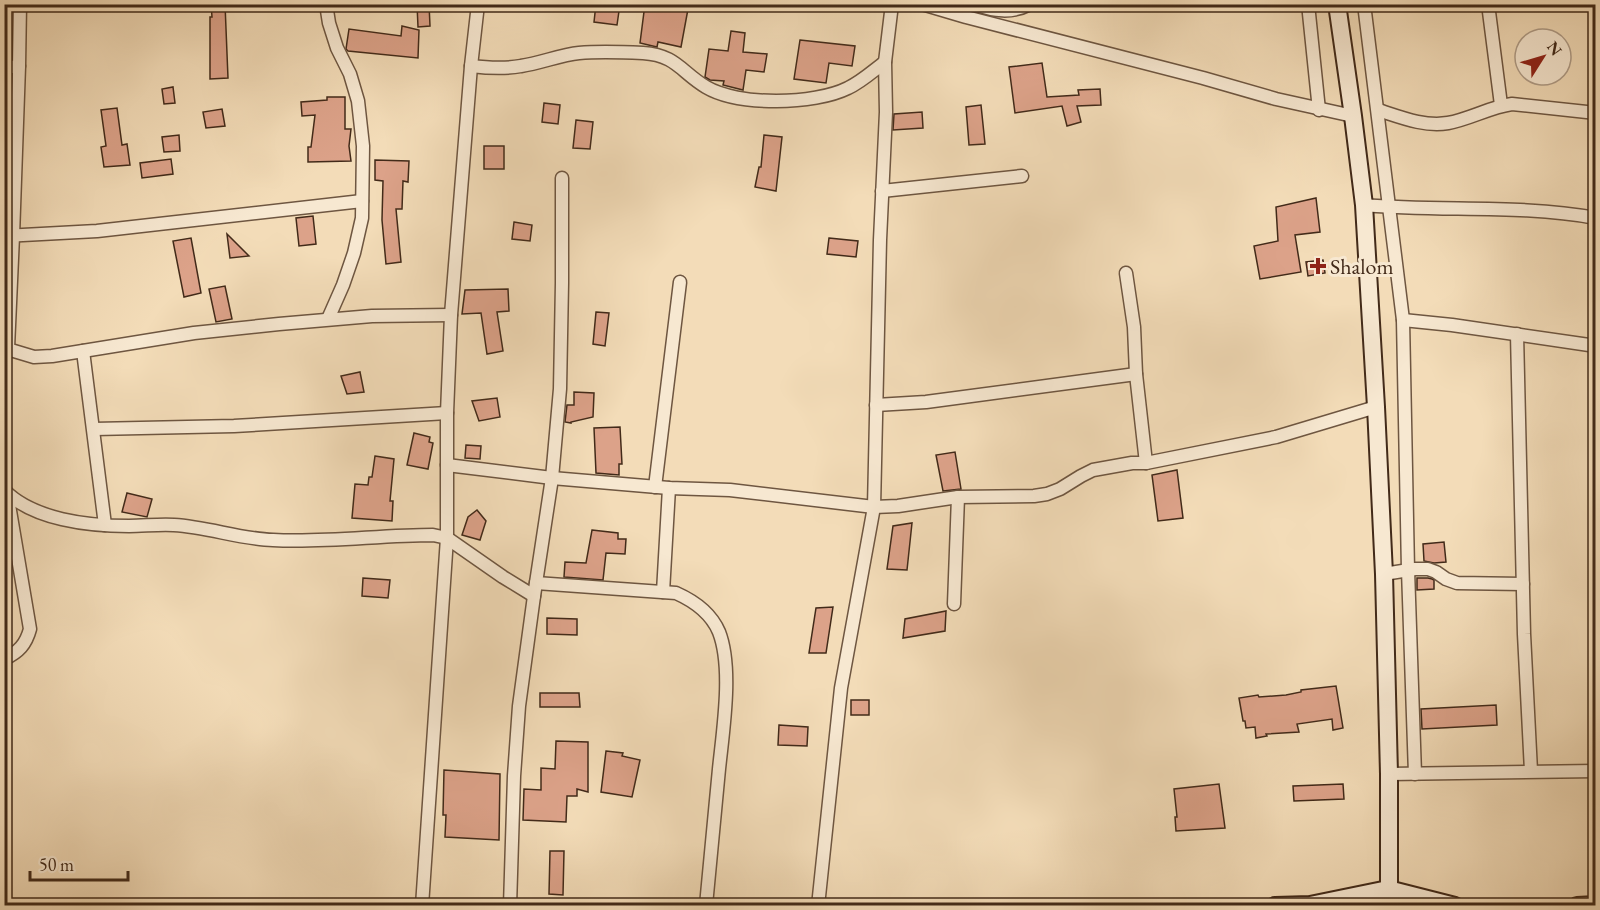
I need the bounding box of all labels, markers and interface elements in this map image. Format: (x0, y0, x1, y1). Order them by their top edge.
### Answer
north arrow (1513, 27, 1573, 87)
text: N (1542, 37, 1567, 60)
place label: Shalom (1330, 252, 1394, 281)
marker: Shalom (1311, 259, 1325, 273)
scale bar (30, 844, 128, 882)
text: 50 m (39, 853, 74, 876)

